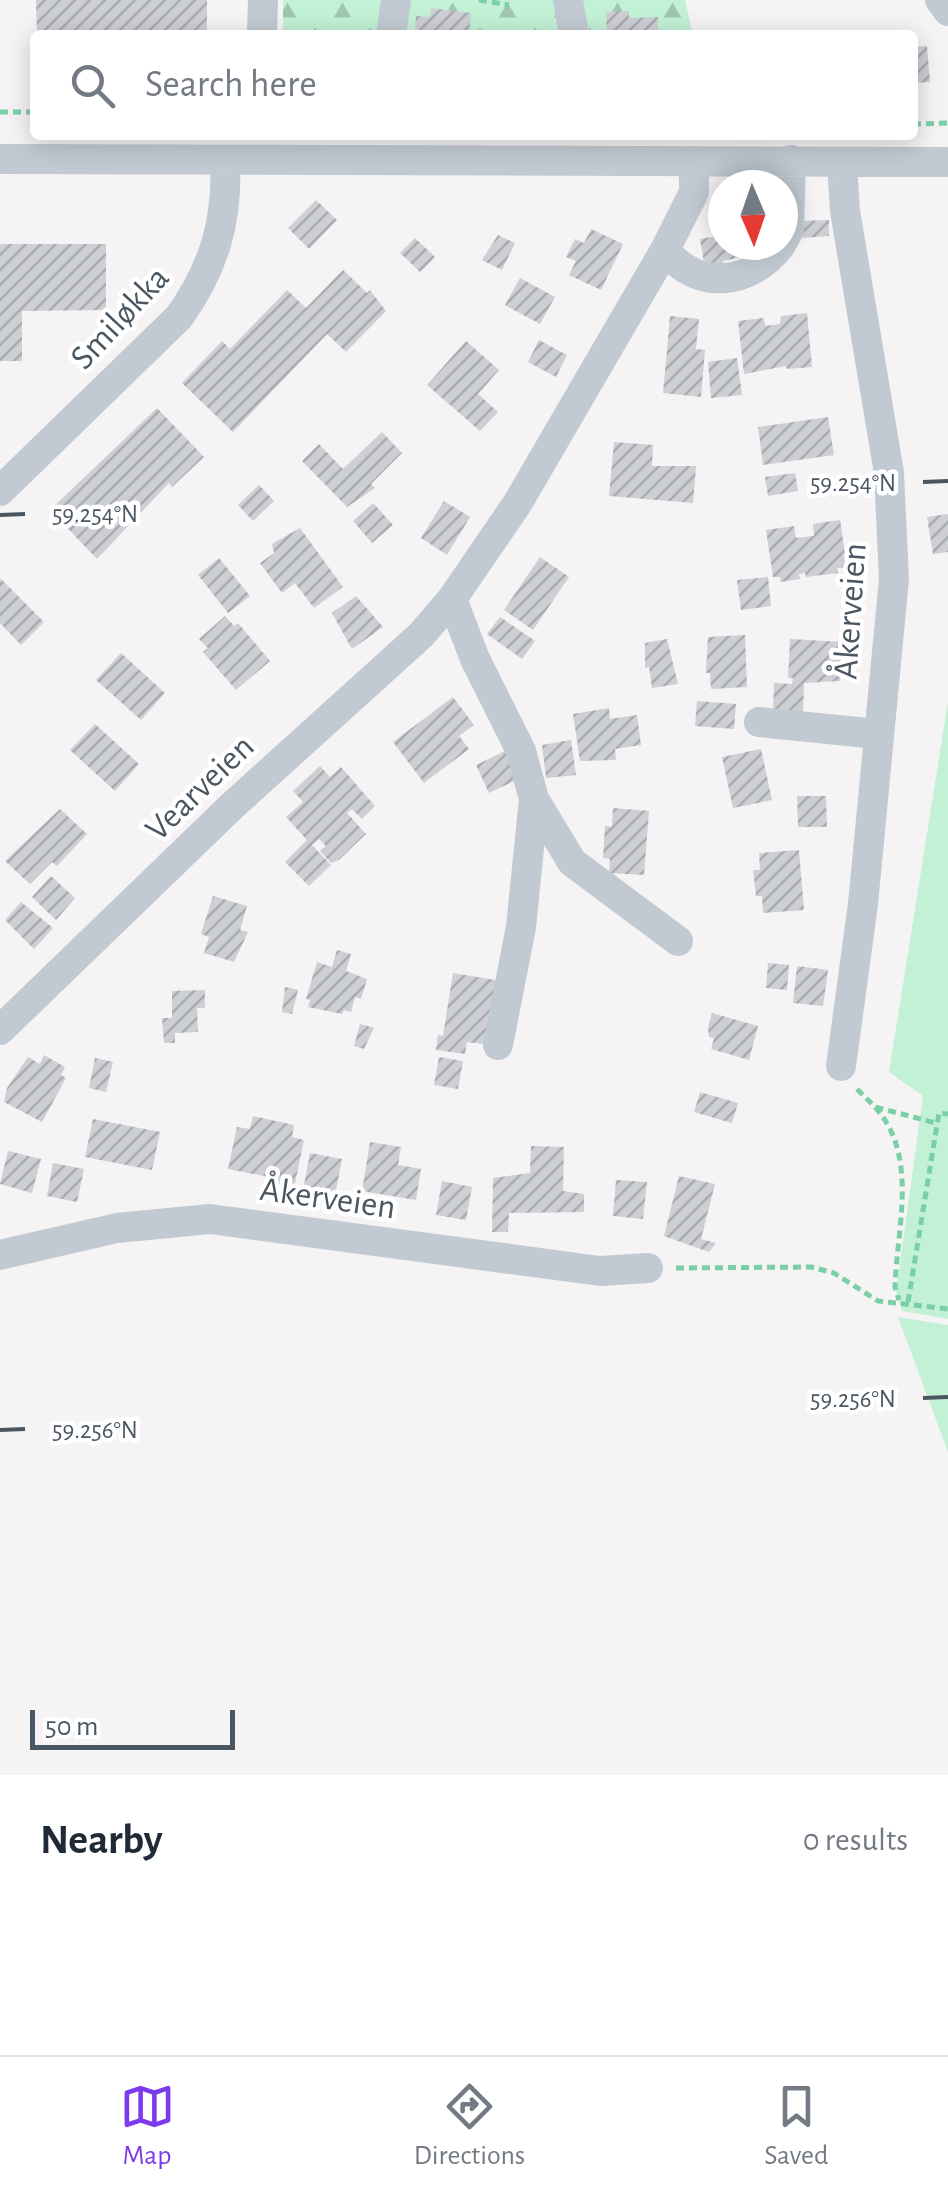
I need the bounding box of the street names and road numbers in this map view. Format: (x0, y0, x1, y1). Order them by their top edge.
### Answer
street label: Smiløkka (64, 260, 176, 376)
street label: Åkerveien (825, 542, 873, 680)
street label: Vearveien (139, 729, 261, 848)
street label: Åkerveien (258, 1169, 398, 1225)

